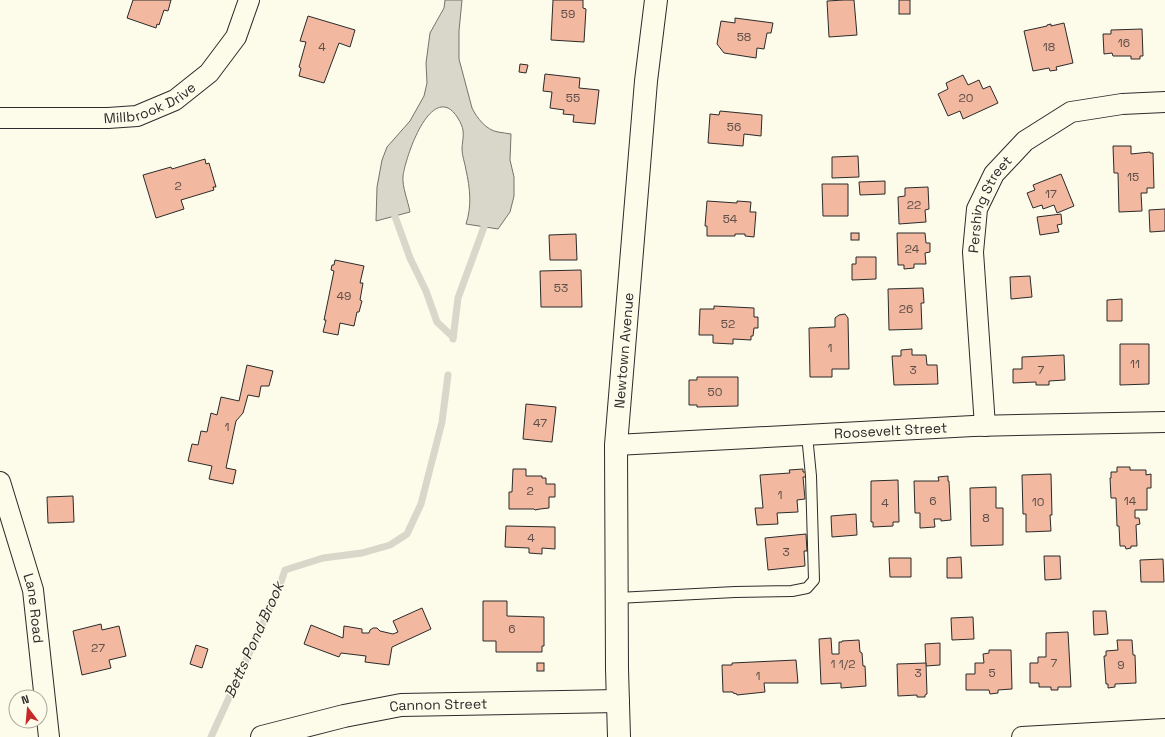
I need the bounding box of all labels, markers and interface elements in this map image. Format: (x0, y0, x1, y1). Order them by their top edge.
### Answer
house number: 59 (561, 6, 575, 22)
house number: 58 (737, 29, 751, 45)
house number: 16 (1118, 35, 1130, 51)
house number: 4 (318, 39, 326, 55)
house number: 18 (1043, 39, 1055, 55)
street label: Millbrook Drive (103, 78, 199, 127)
house number: 55 (566, 90, 580, 106)
house number: 20 (959, 90, 973, 106)
house number: 56 (727, 119, 741, 135)
street label: Pershing Street (964, 152, 1016, 254)
house number: 15 (1127, 169, 1139, 185)
house number: 2 (174, 178, 182, 194)
house number: 17 (1045, 186, 1057, 202)
house number: 22 (907, 197, 921, 213)
house number: 54 (723, 211, 738, 227)
house number: 24 (905, 241, 920, 257)
house number: 53 (554, 280, 568, 296)
house number: 49 (337, 288, 351, 304)
street label: Newtown Avenue (610, 292, 638, 409)
house number: 26 (899, 301, 913, 317)
house number: 52 (721, 316, 735, 332)
house number: 1 (827, 340, 833, 356)
house number: 11 (1130, 356, 1140, 372)
house number: 3 (909, 362, 917, 378)
house number: 7 (1038, 362, 1045, 378)
house number: 50 (708, 384, 722, 400)
house number: 47 (533, 415, 547, 431)
street label: Roosevelt Street (833, 418, 948, 442)
house number: 1 (224, 419, 230, 435)
house number: 2 (526, 483, 534, 499)
house number: 1 (777, 487, 783, 503)
house number: 6 (929, 493, 937, 509)
house number: 14 (1124, 493, 1137, 509)
house number: 10 (1032, 494, 1044, 510)
house number: 4 (881, 495, 889, 511)
house number: 8 (982, 510, 990, 526)
house number: 4 (527, 530, 535, 546)
house number: 3 (782, 544, 790, 560)
street label: Lane Road (19, 571, 48, 644)
water label: Betts Pond Brook (219, 577, 288, 701)
house number: 6 (508, 621, 516, 637)
house number: 27 (91, 640, 105, 656)
house number: 7 (1051, 655, 1058, 671)
house number: 1 1/2 (831, 656, 855, 672)
house number: 9 (1117, 657, 1125, 673)
house number: 3 (914, 665, 922, 681)
house number: 5 (988, 665, 996, 681)
house number: 1 (755, 668, 761, 684)
north arrow (8, 689, 48, 729)
text: N (20, 692, 31, 707)
street label: Cannon Street (388, 694, 487, 716)

